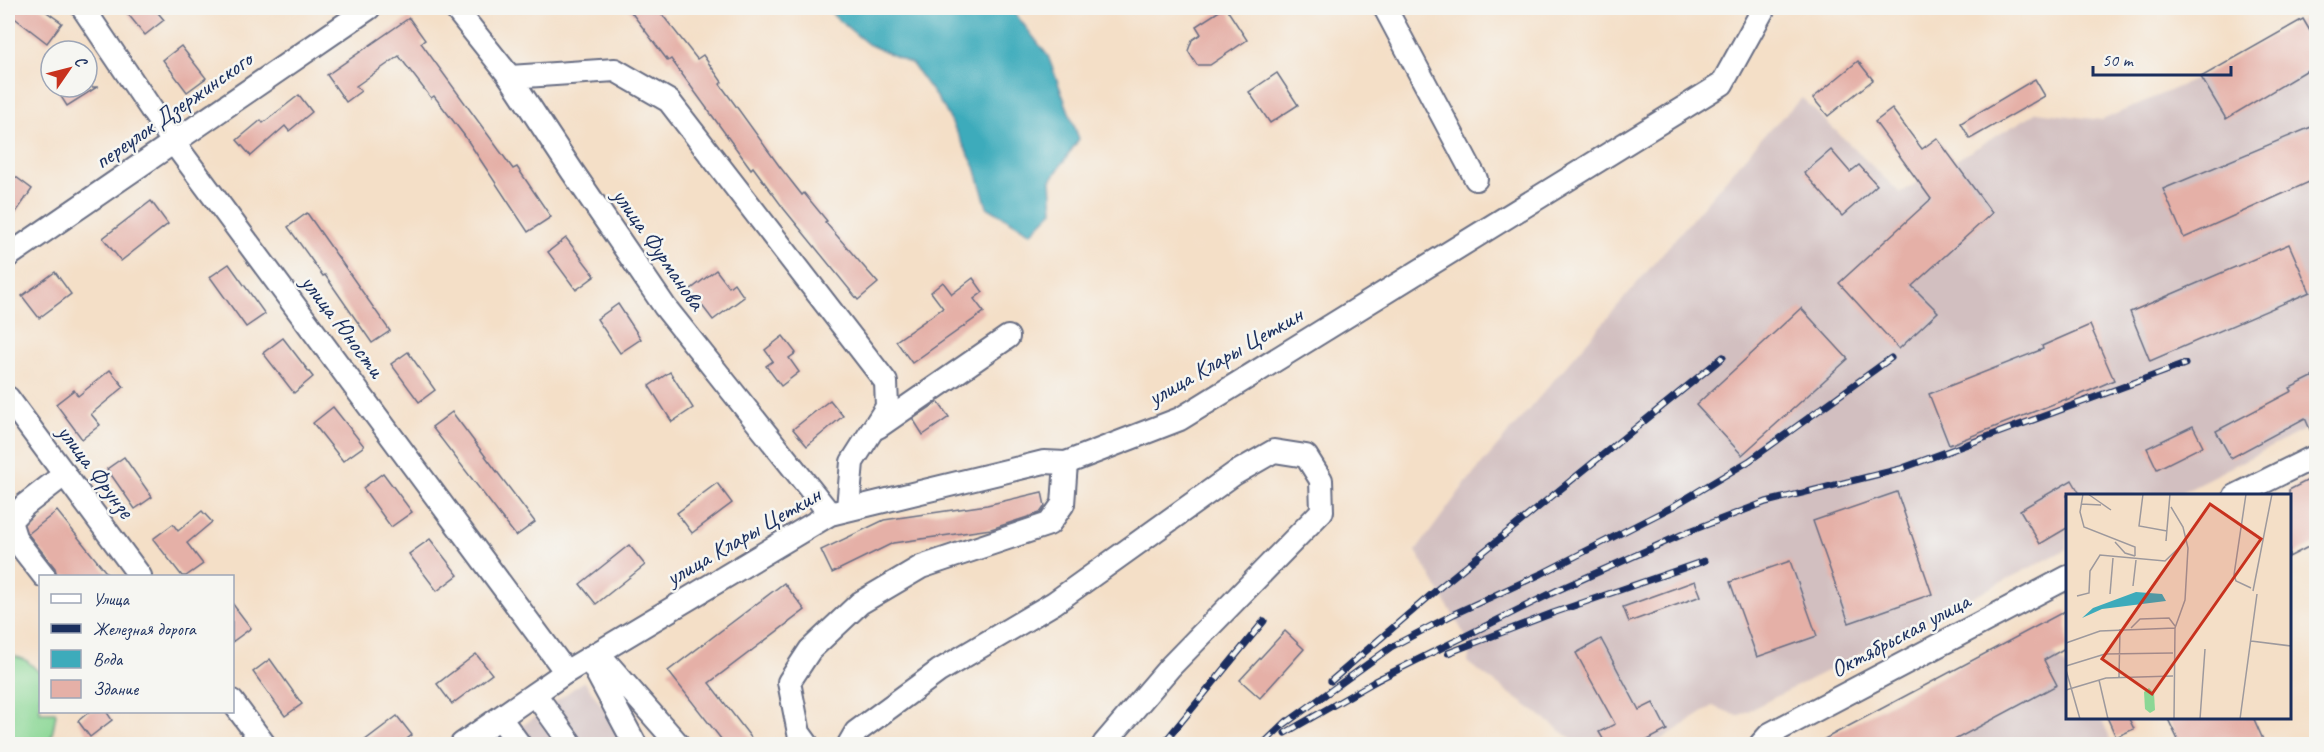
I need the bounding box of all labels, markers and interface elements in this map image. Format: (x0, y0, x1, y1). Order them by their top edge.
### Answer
north arrow (39, 39, 99, 99)
scale bar (2093, 39, 2231, 77)
street label: переулок Дзержинского (88, 43, 260, 176)
text: 50 m (2102, 49, 2135, 71)
text: С (70, 52, 92, 72)
street label: улица Фурманова (605, 181, 713, 317)
street label: улица Юности (293, 267, 392, 385)
street label: улица Клары Цеткин (1141, 299, 1310, 413)
street label: улица Фрунзе (50, 416, 142, 526)
street label: улица Клары Цеткин (659, 479, 828, 593)
inset map (2066, 494, 2291, 719)
legend (39, 575, 234, 713)
street label: Октябрьская улица (1825, 585, 1977, 684)
text: Улица (93, 588, 130, 610)
text: Железная дорога (93, 618, 197, 641)
text: Вода (93, 648, 124, 670)
text: Здание (93, 678, 139, 700)

